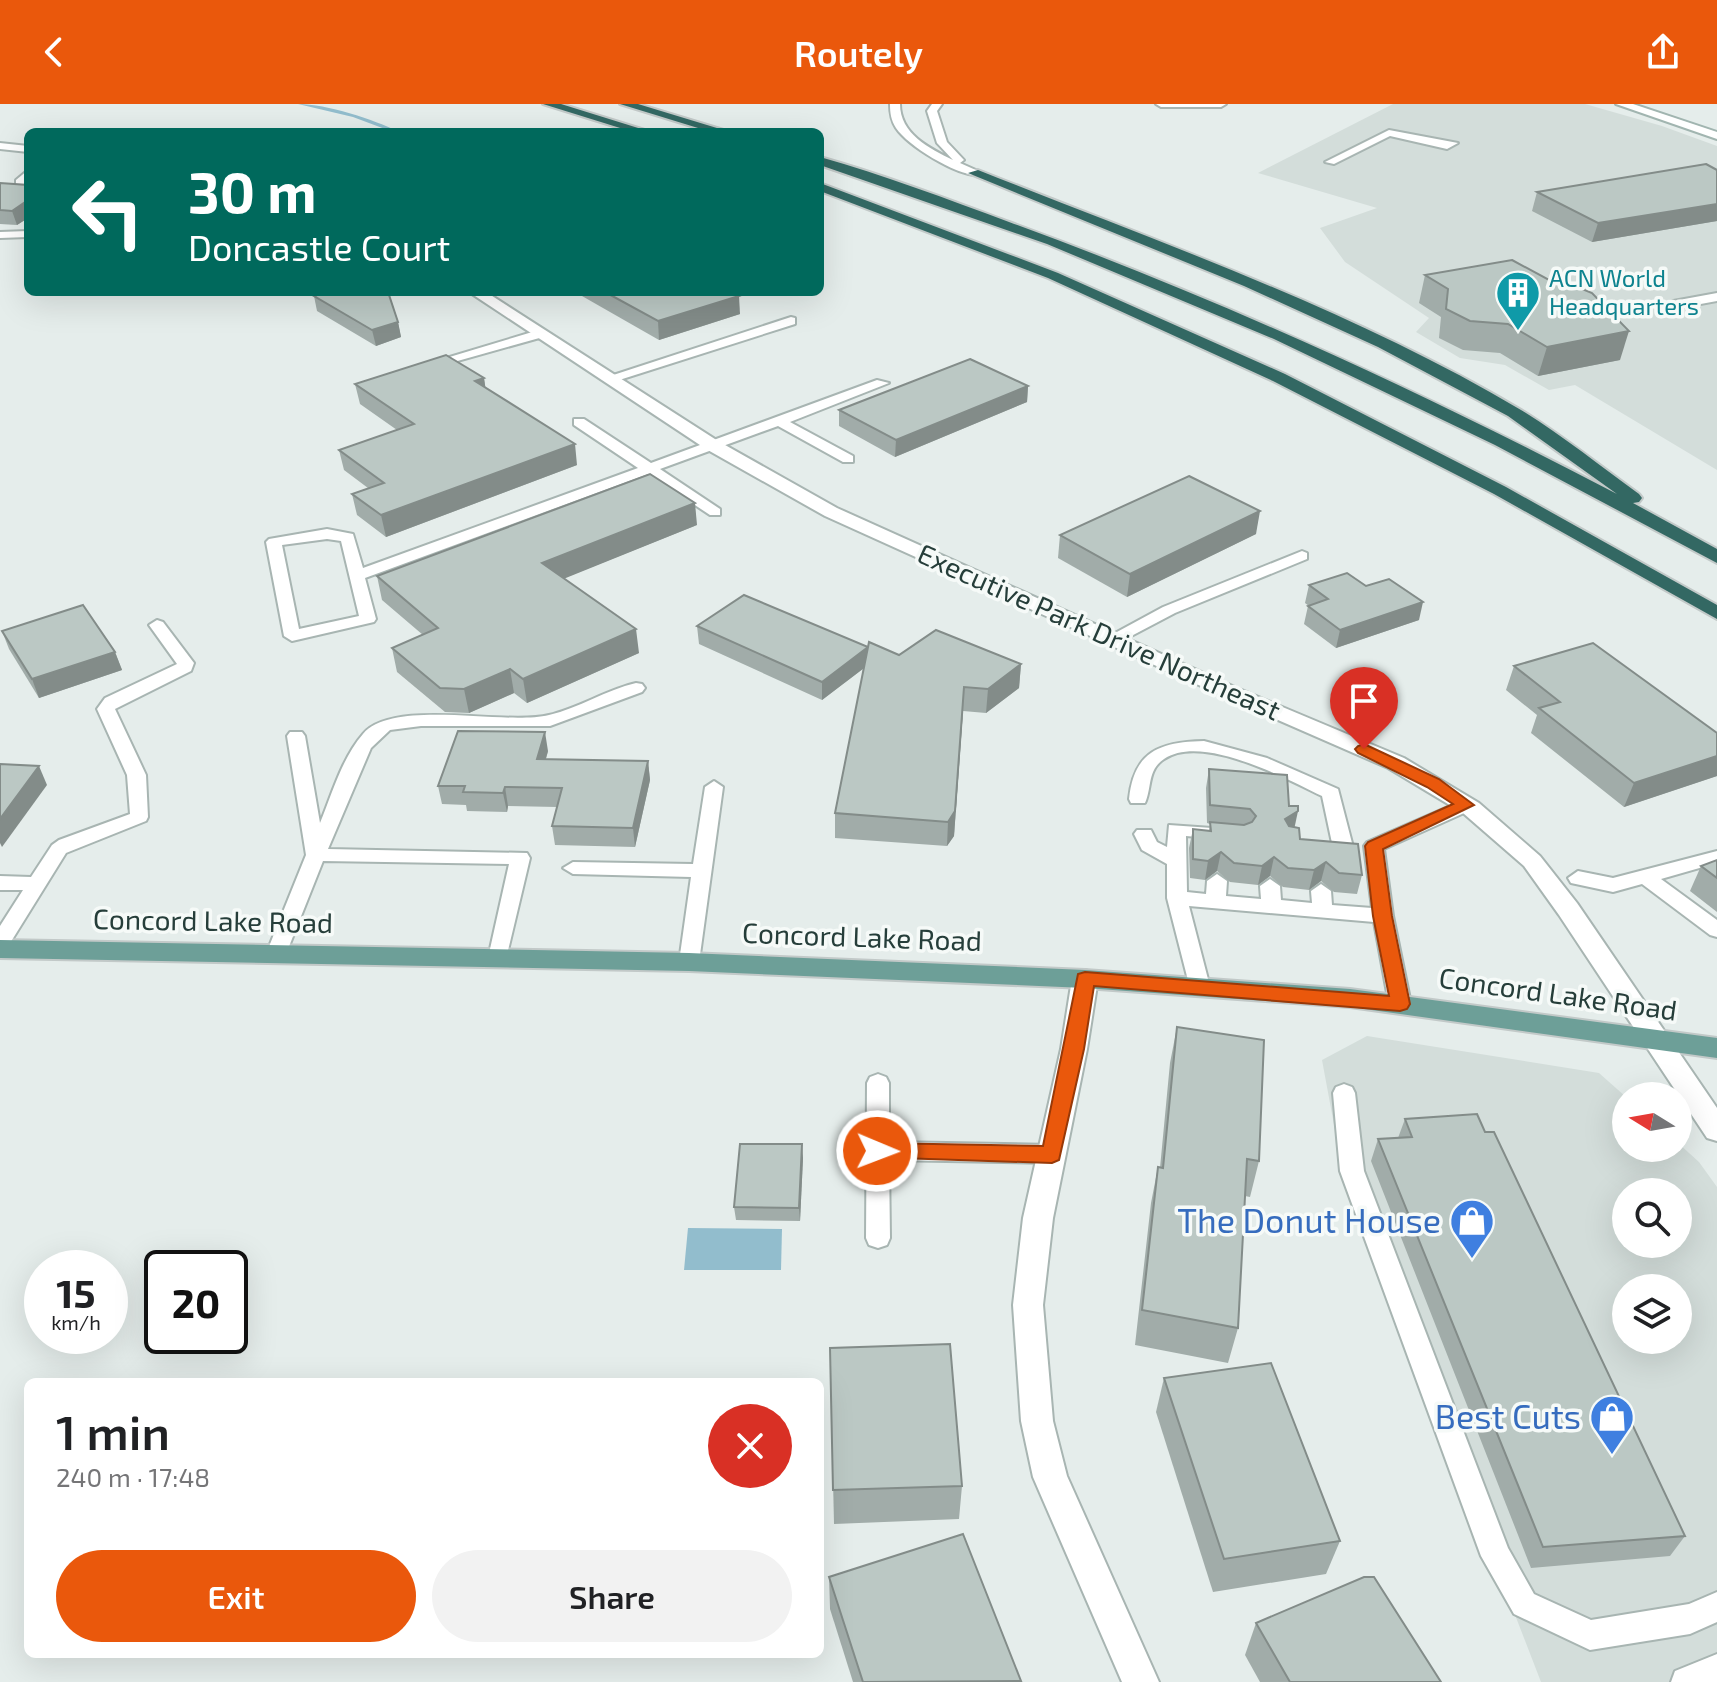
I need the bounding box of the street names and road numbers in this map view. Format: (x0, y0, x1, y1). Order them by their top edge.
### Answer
street label: Executive Park Drive Northeast (913, 536, 1286, 727)
street label: Concord Lake Road (93, 901, 333, 939)
street label: Concord Lake Road (741, 915, 983, 957)
street label: Concord Lake Road (1437, 959, 1679, 1027)

